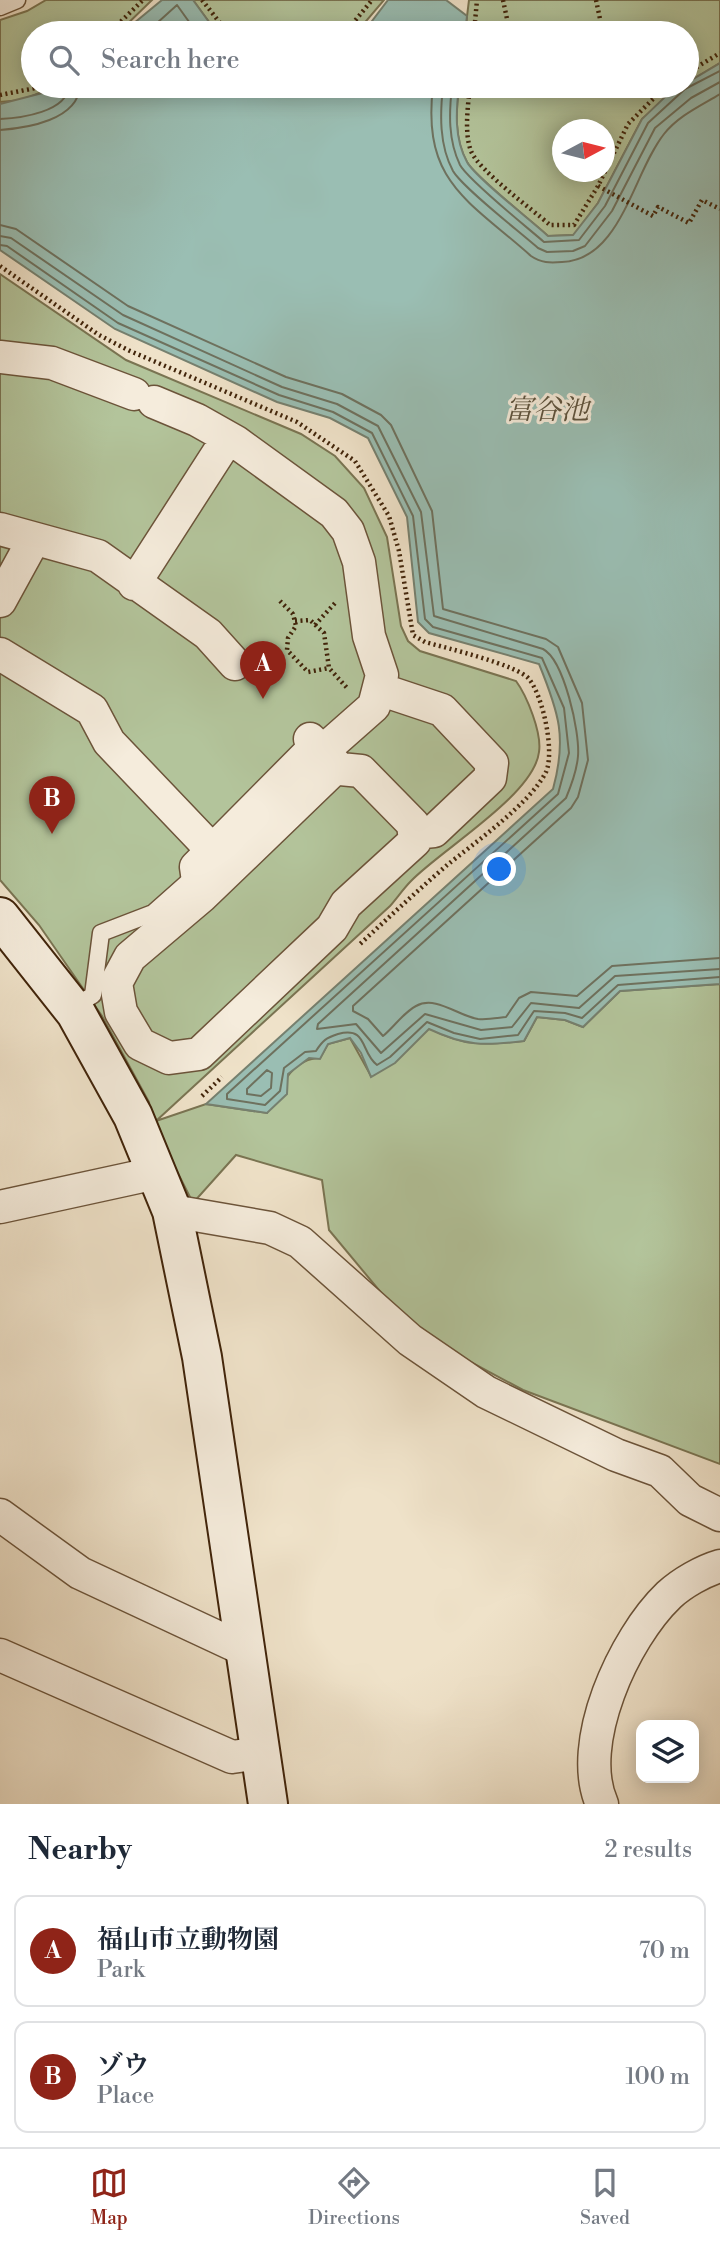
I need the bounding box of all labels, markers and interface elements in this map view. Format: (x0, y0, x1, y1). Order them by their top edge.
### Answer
search box (21, 21, 699, 98)
icon: search (45, 41, 83, 79)
text: Search here (101, 44, 240, 76)
north arrow (552, 119, 615, 182)
water label: 富谷池 (505, 393, 592, 428)
pin: A (240, 641, 286, 699)
pin: B (29, 776, 75, 834)
your location (482, 852, 516, 886)
map controls (636, 1720, 699, 1783)
button: layers (636, 1720, 699, 1783)
text: Nearby (28, 1831, 132, 1869)
text: 2 results (605, 1836, 692, 1864)
text: 福山市立動物園 (97, 1924, 279, 1956)
text: A (45, 1937, 61, 1965)
text: 70 m (639, 1937, 690, 1965)
text: Park (97, 1956, 145, 1984)
text: ゾウ (97, 2050, 149, 2082)
text: B (44, 2063, 62, 2091)
text: 100 m (625, 2063, 690, 2091)
text: Place (97, 2082, 154, 2110)
tab: Map (90, 2164, 128, 2230)
tab: Directions (308, 2164, 400, 2230)
tab: Saved (580, 2164, 630, 2230)

